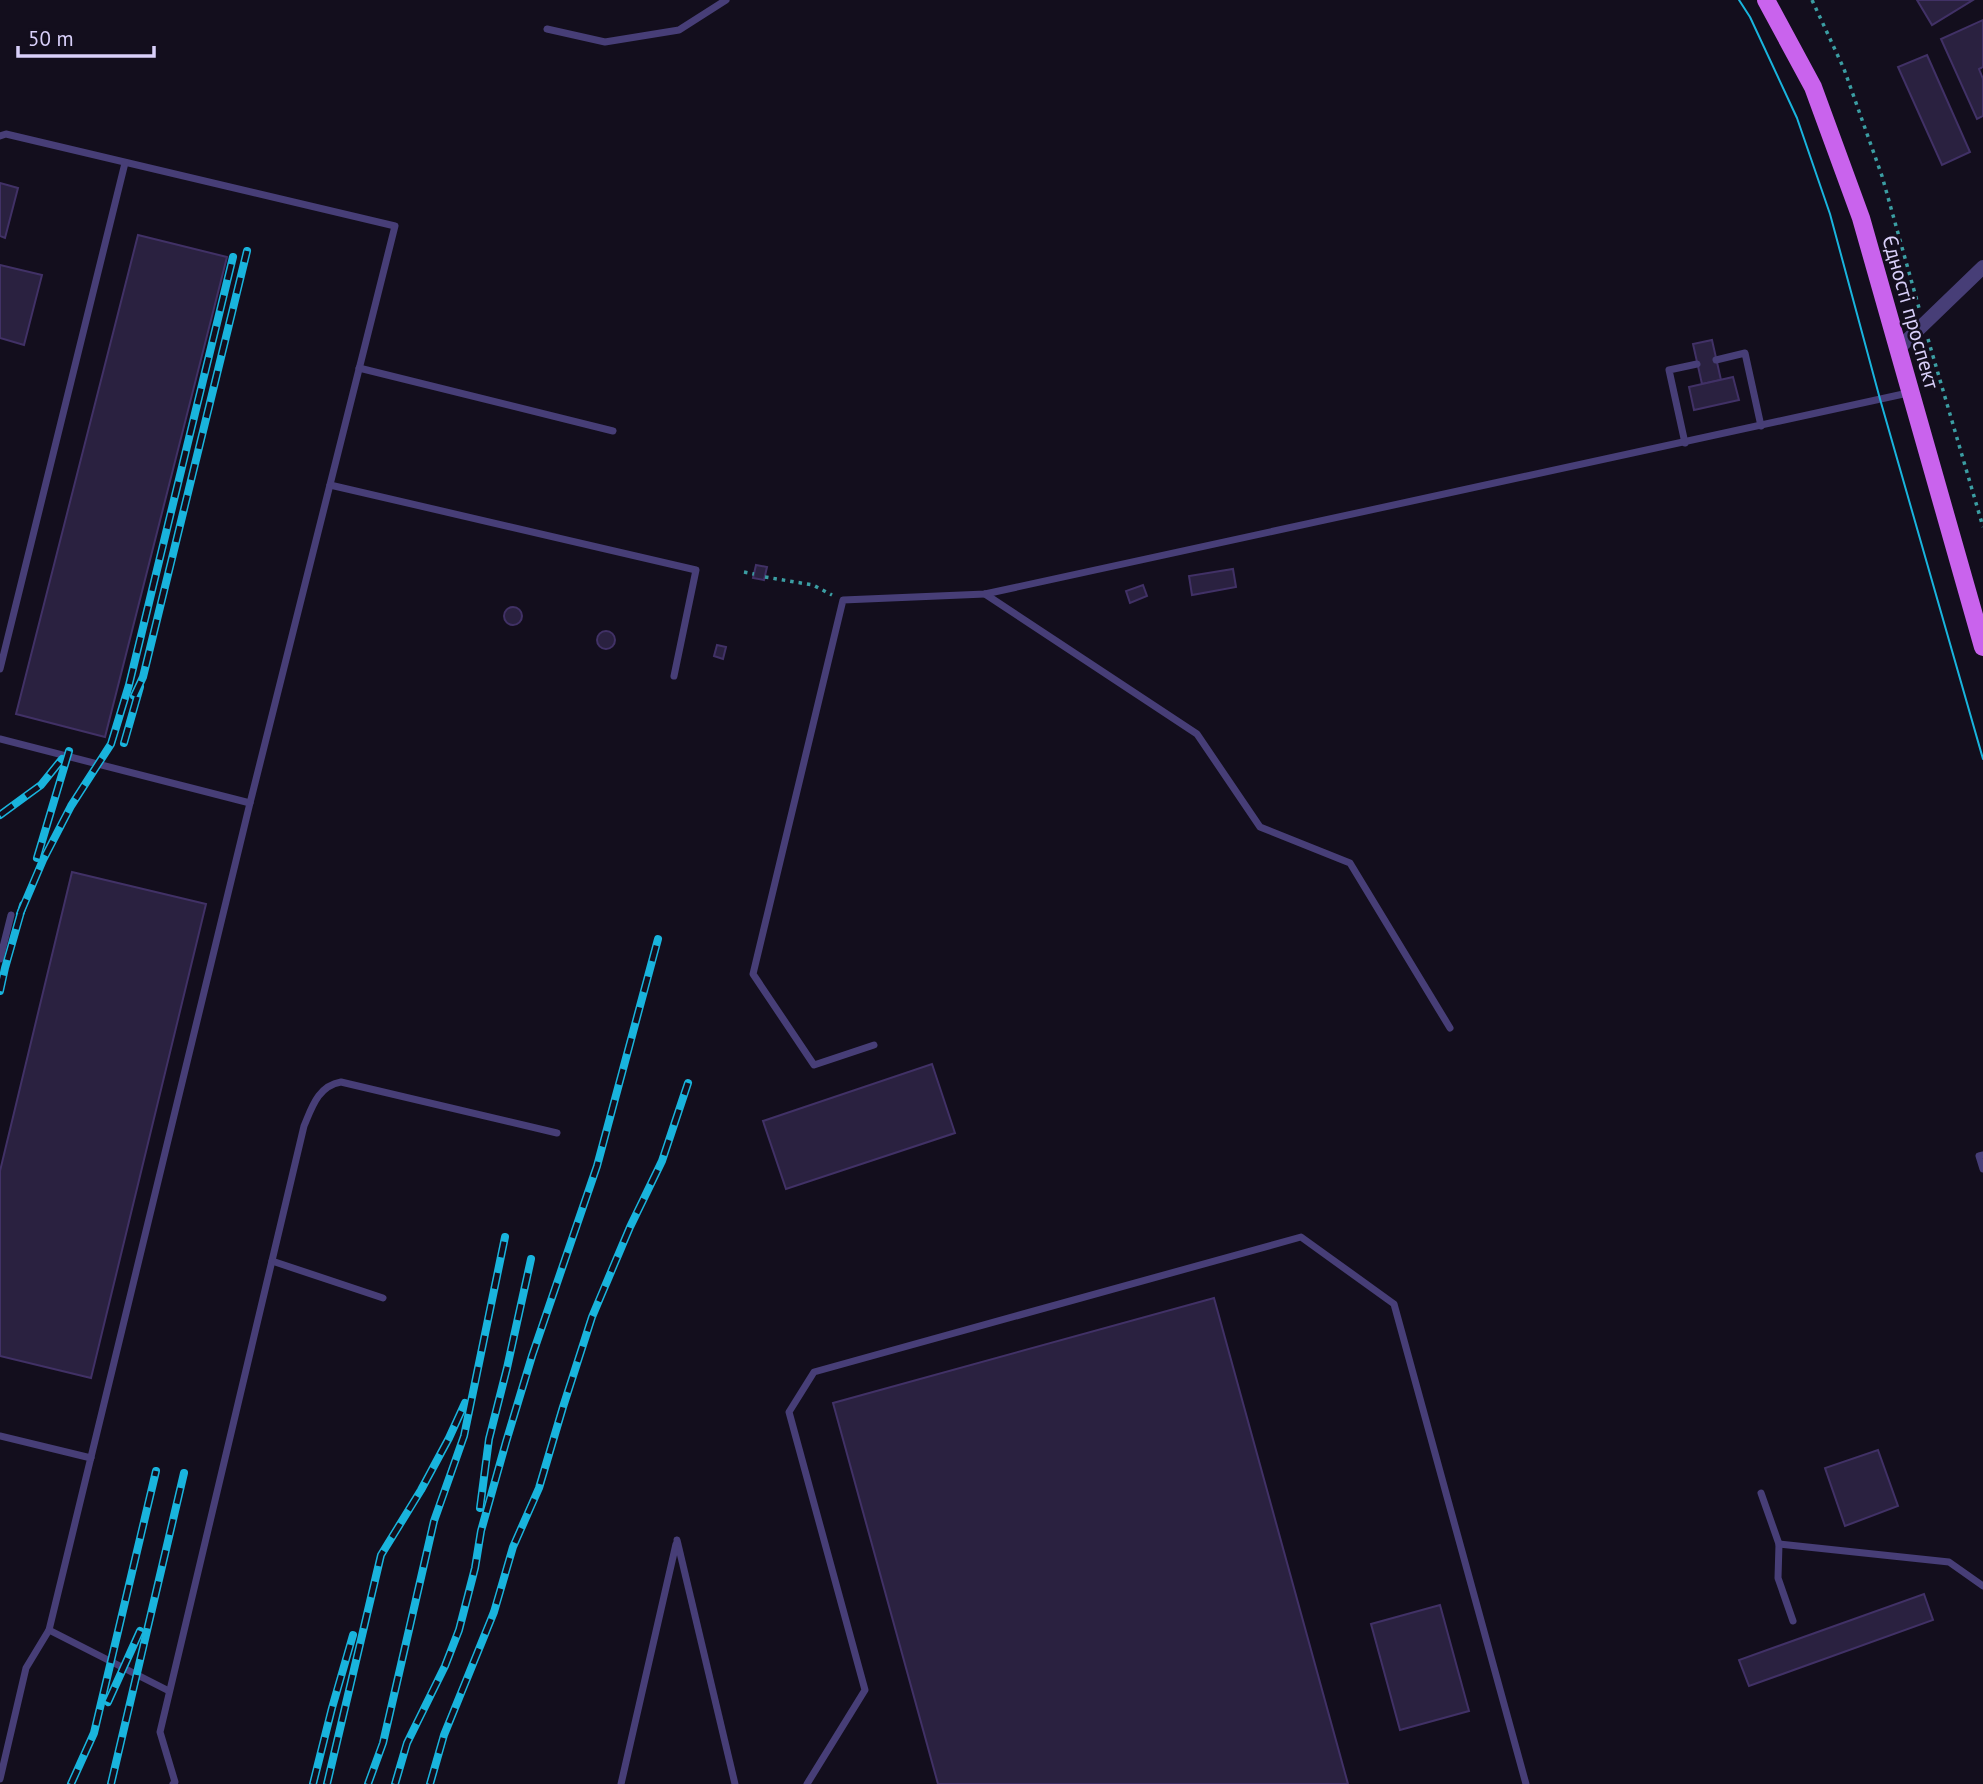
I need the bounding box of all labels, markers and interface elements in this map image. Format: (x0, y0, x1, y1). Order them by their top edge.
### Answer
scale bar (18, 14, 154, 58)
text: 50 m (28, 25, 74, 52)
street label: Єдності проспект (1876, 232, 1946, 393)

